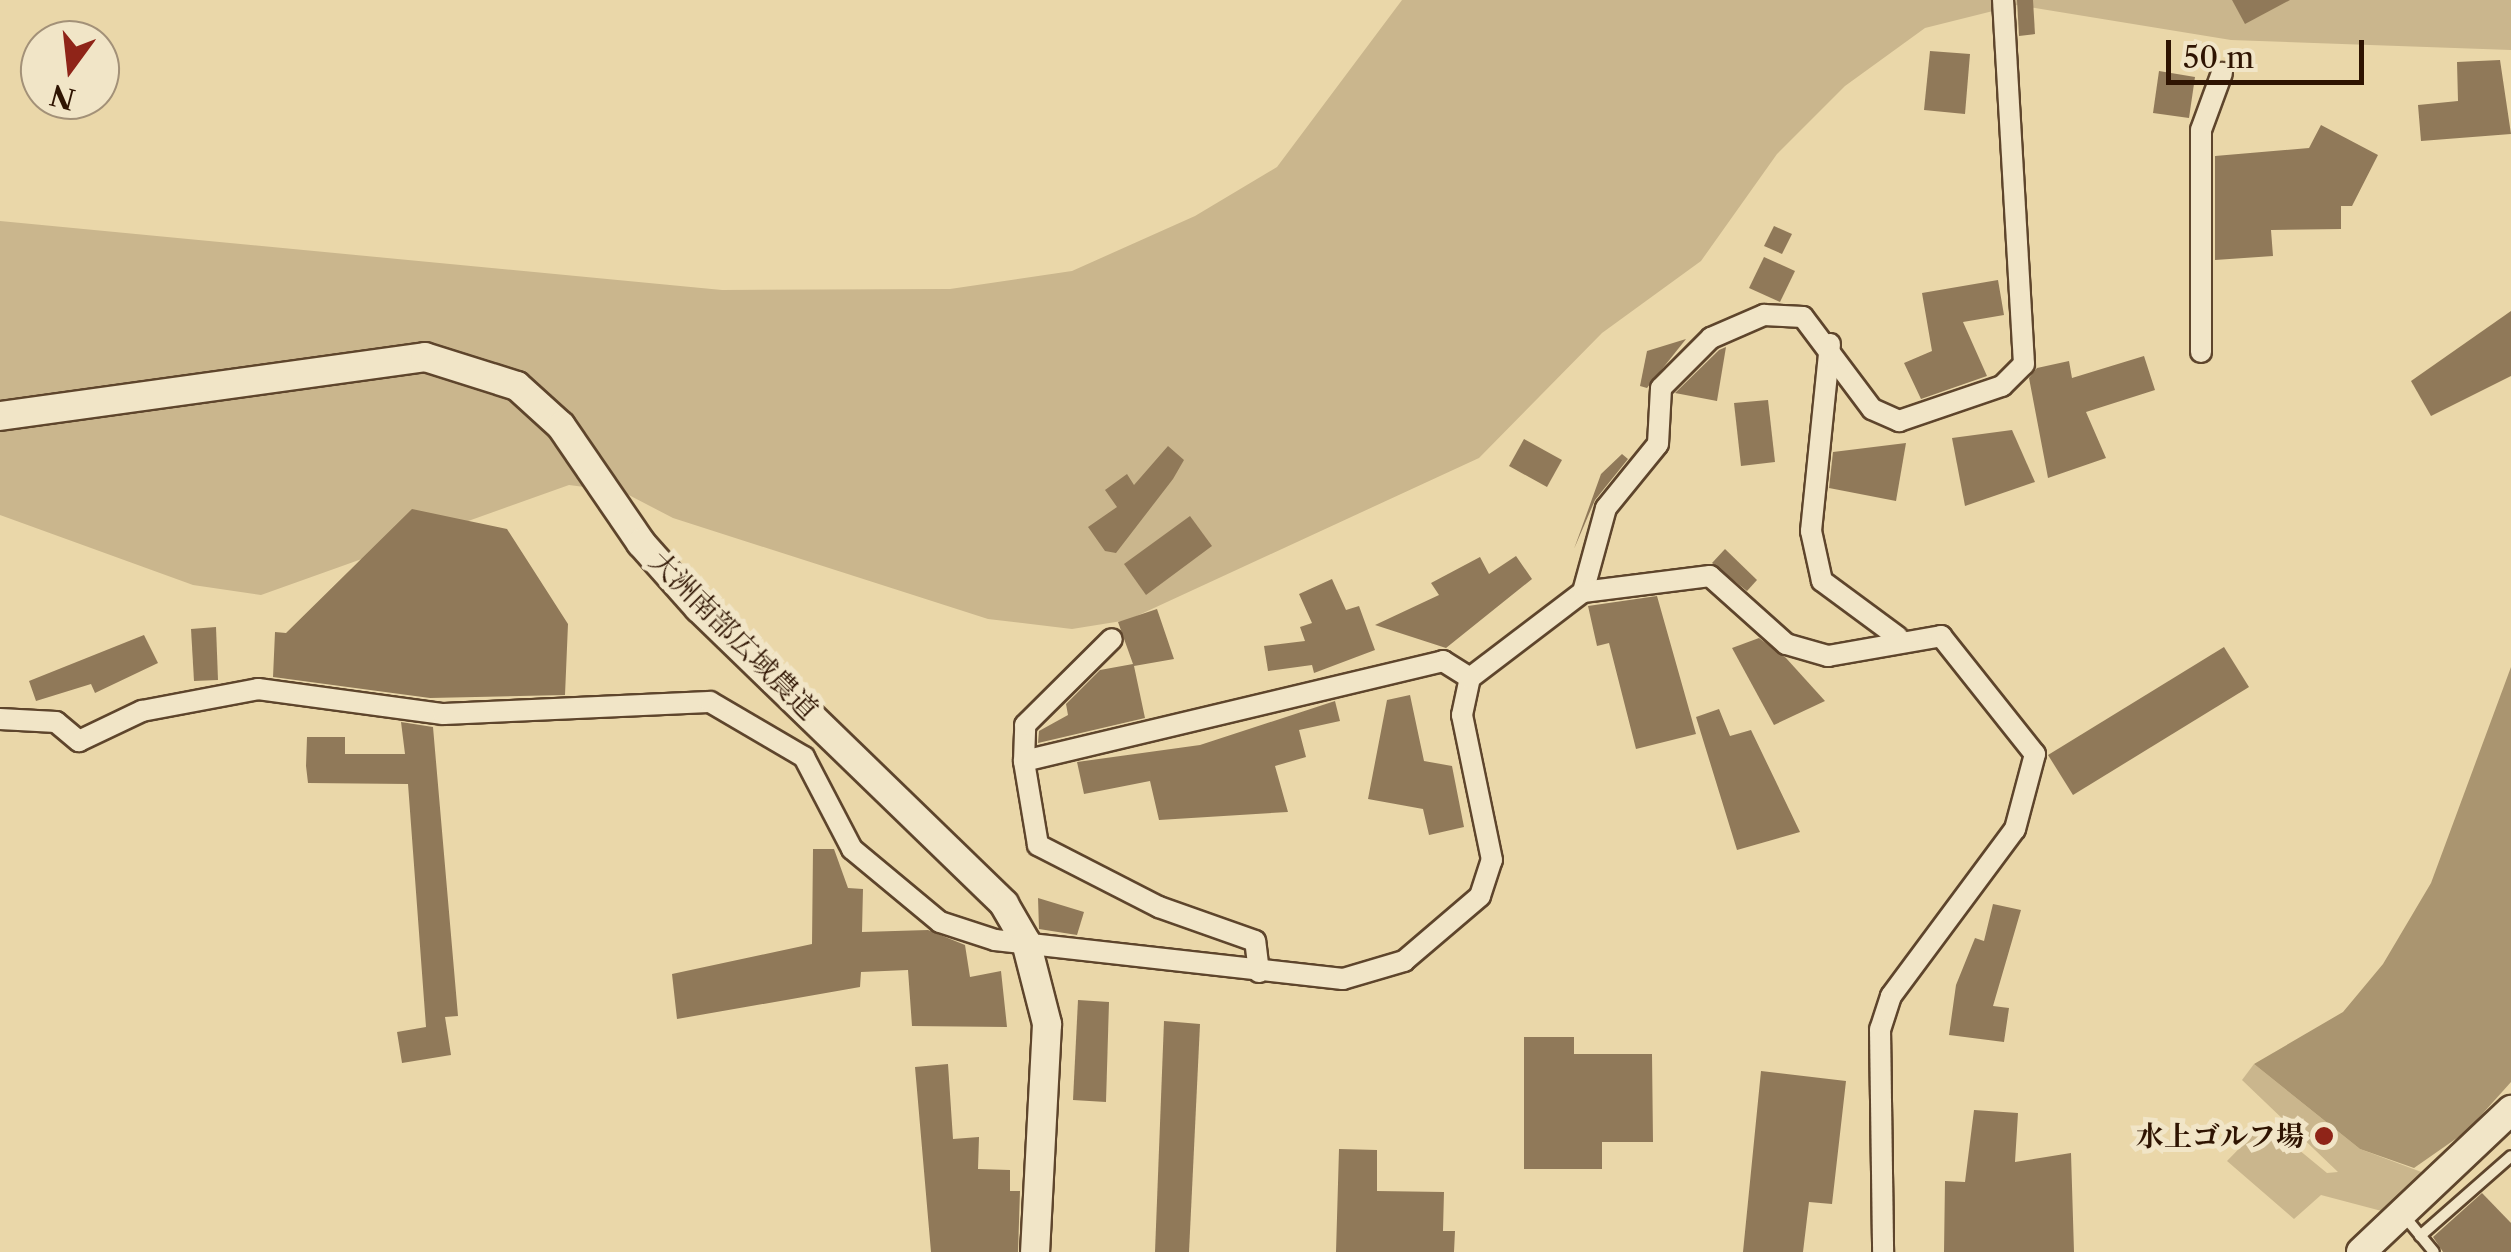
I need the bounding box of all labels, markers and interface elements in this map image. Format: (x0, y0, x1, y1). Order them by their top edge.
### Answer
north arrow (20, 20, 120, 120)
scale bar (2171, 20, 2368, 82)
text: 50 m (2183, 39, 2254, 76)
text: N (47, 77, 79, 117)
street label: 大洲南部広域農道 (643, 544, 825, 726)
place label: 水上ゴルフ場 (2136, 1119, 2304, 1153)
marker: 水上ゴルフ場 (2313, 1125, 2335, 1147)

